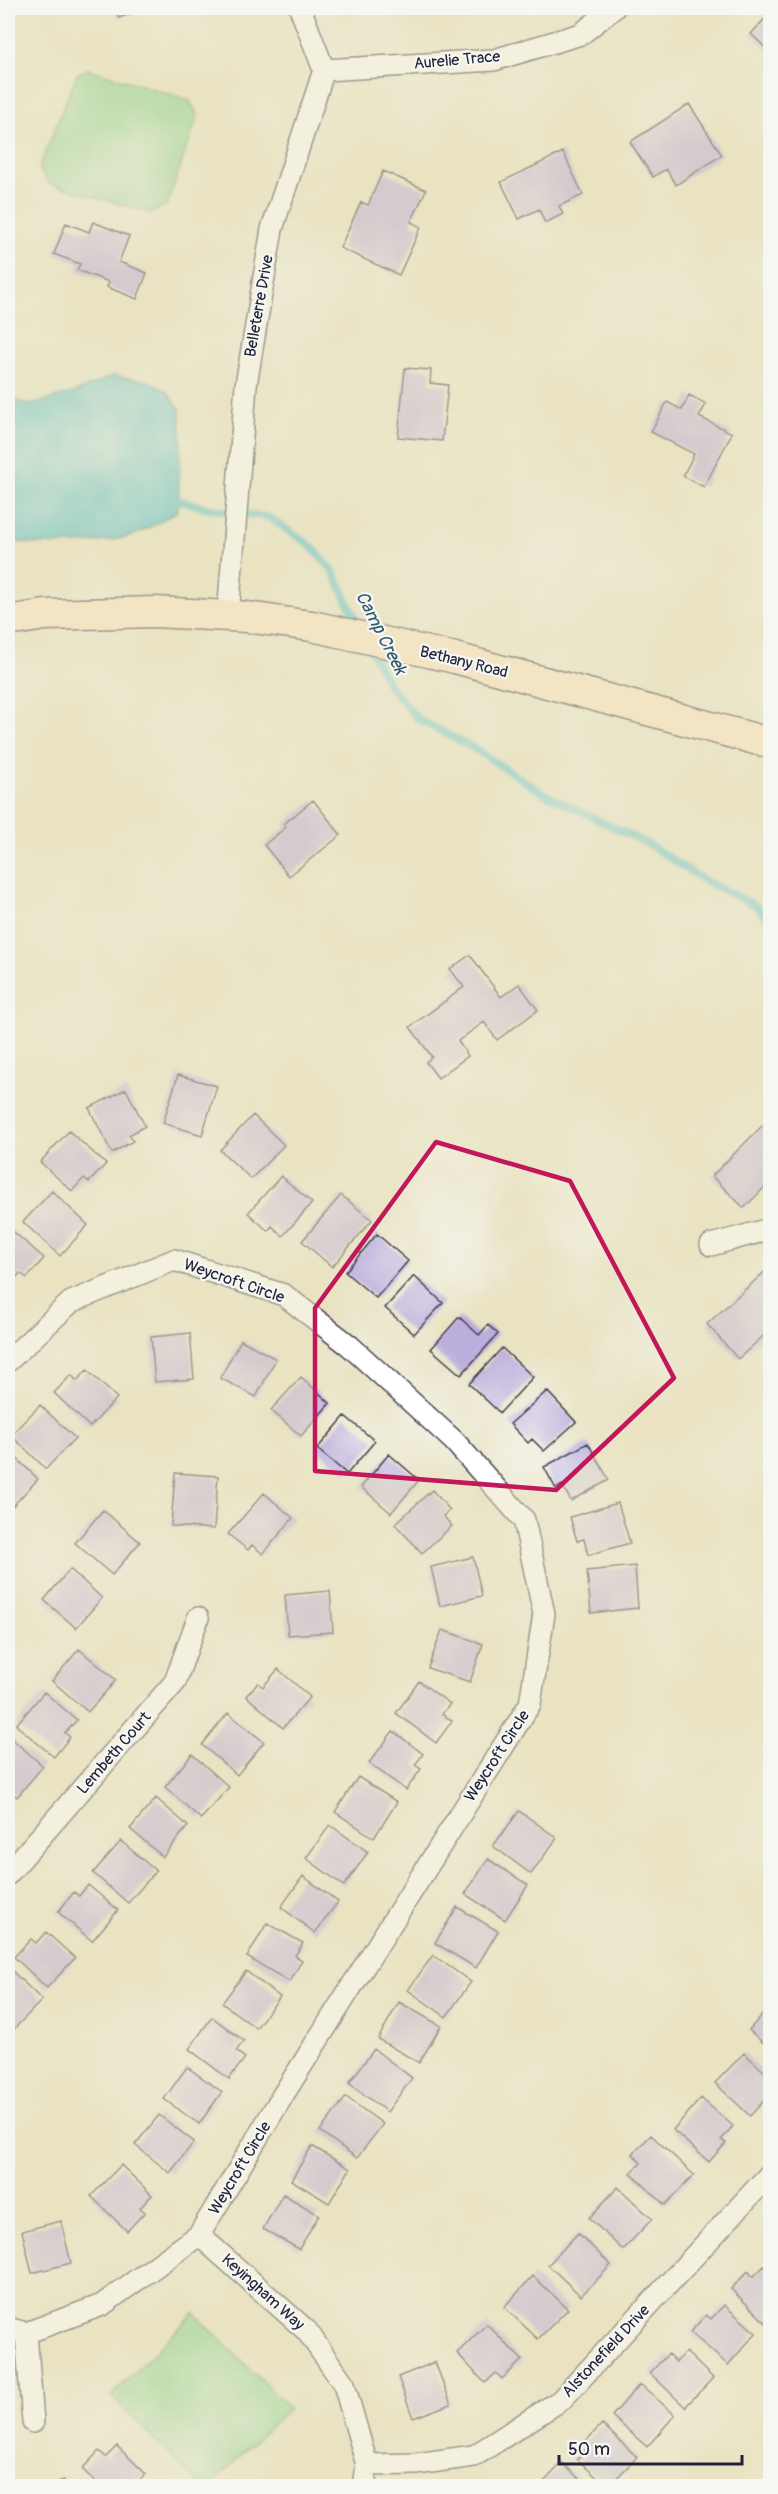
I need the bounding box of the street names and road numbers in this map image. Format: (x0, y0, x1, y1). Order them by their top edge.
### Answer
street label: Aurelie Trace (413, 46, 501, 74)
street label: Belleterre Drive (240, 253, 278, 359)
street label: Bethany Road (418, 641, 510, 683)
street label: Weycroft Circle (181, 1254, 287, 1308)
street label: Weycroft Circle (460, 1706, 534, 1806)
street label: Lembeth Court (73, 1707, 156, 1798)
street label: Weycroft Circle (204, 2118, 276, 2218)
street label: Keyingham Way (217, 2249, 309, 2335)
street label: Alstonefield Drive (558, 2300, 654, 2402)

